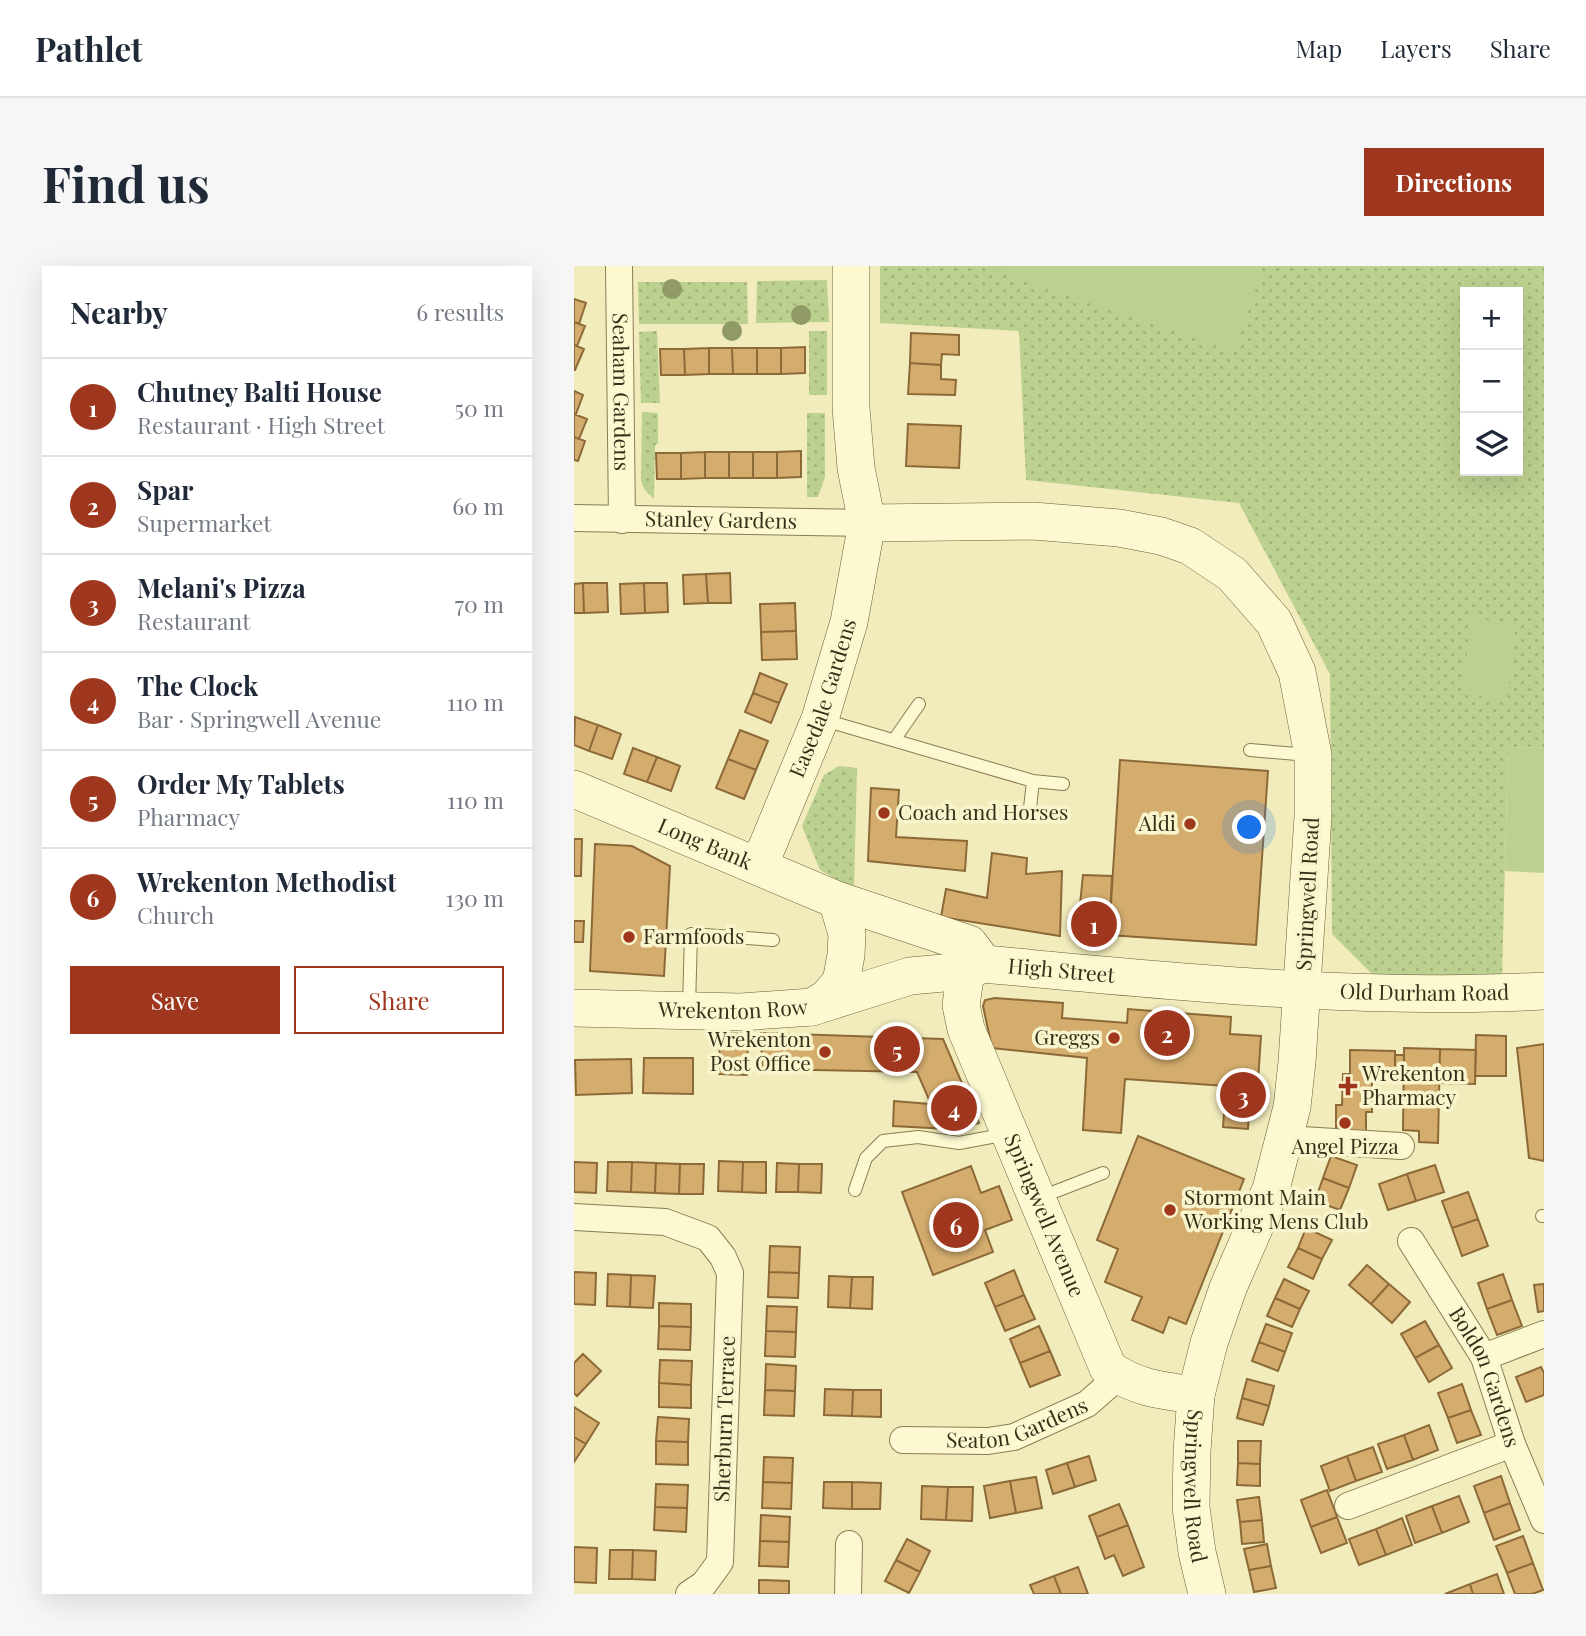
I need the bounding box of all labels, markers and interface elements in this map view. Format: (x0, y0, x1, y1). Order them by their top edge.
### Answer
text: Pathlet (35, 26, 143, 70)
text: Map (1296, 32, 1342, 64)
text: Layers (1380, 32, 1452, 64)
text: Share (1490, 32, 1551, 64)
button: Directions (1364, 148, 1544, 216)
text: Find us (42, 150, 210, 215)
map controls (1460, 287, 1523, 476)
button: + (1460, 287, 1523, 350)
text: Nearby (70, 292, 168, 332)
text: 6 results (416, 296, 504, 327)
street label: Seaham Gardens (608, 313, 637, 471)
button: − (1460, 350, 1523, 413)
text: Chutney Balti House (137, 374, 382, 409)
text: 1 (89, 392, 97, 423)
text: 50 m (455, 392, 504, 423)
text: Restaurant · High Street (137, 409, 385, 440)
button: layers (1460, 413, 1523, 476)
text: Spar (137, 472, 193, 507)
text: 2 (87, 490, 99, 521)
text: 60 m (452, 490, 504, 521)
street label: Stanley Gardens (645, 503, 797, 534)
text: Supermarket (137, 507, 271, 538)
text: Melani's Pizza (137, 570, 306, 605)
text: 3 (87, 588, 99, 619)
text: 70 m (455, 588, 504, 619)
text: Restaurant (137, 605, 250, 636)
street label: Easedale Gardens (781, 615, 861, 781)
text: The Clock (137, 668, 258, 703)
text: 4 (87, 686, 99, 717)
text: 110 m (447, 686, 504, 717)
text: Bar · Springwell Avenue (137, 703, 381, 734)
text: Order My Tablets (137, 766, 345, 801)
text: 5 (88, 784, 98, 815)
text: 110 m (447, 784, 504, 815)
place label: Coach and Horses (898, 797, 1068, 825)
text: Pharmacy (137, 801, 240, 832)
marker: Coach and Horses (876, 805, 892, 821)
place label: Aldi (1138, 808, 1176, 836)
street label: Long Bank (654, 810, 758, 875)
your location (1232, 810, 1266, 844)
marker: Aldi (1182, 816, 1198, 832)
street label: Springwell Road (1288, 816, 1324, 971)
text: Wrekenton Methodist (137, 864, 396, 899)
text: 6 (87, 882, 99, 913)
text: 130 m (446, 882, 504, 913)
pin: 1 (1071, 898, 1117, 950)
text: Church (137, 899, 214, 930)
place label: Farmfoods (643, 921, 744, 949)
marker: Farmfoods (621, 929, 637, 945)
street label: High Street (1007, 950, 1117, 988)
button: Save (70, 966, 280, 1034)
button: Share (294, 966, 504, 1034)
street label: Old Durham Road (1339, 976, 1510, 1006)
street label: Wrekenton Row (657, 991, 809, 1024)
pin: 2 (1144, 1007, 1190, 1059)
place label: Greggs (1034, 1022, 1100, 1050)
pin: 5 (874, 1023, 920, 1075)
place label: Wrekenton Post Office (707, 1024, 811, 1076)
marker: Greggs (1106, 1030, 1122, 1046)
marker: Wrekenton Post Office (817, 1044, 833, 1060)
place label: Wrekenton Pharmacy (1361, 1058, 1466, 1110)
pin: 3 (1220, 1069, 1266, 1121)
marker: Wrekenton Pharmacy (1340, 1078, 1356, 1094)
pin: 4 (931, 1082, 977, 1134)
marker: Angel Pizza (1337, 1115, 1353, 1131)
street label: Springwell Avenue (999, 1129, 1093, 1301)
place label: Angel Pizza (1290, 1131, 1399, 1159)
place label: Stormont Main Working Mens Club (1183, 1182, 1369, 1234)
pin: 6 (933, 1199, 979, 1251)
marker: Stormont Main Working Mens Club (1162, 1202, 1178, 1218)
street label: Boldon Gardens (1444, 1301, 1528, 1450)
street label: Sherburn Terrace (706, 1335, 740, 1503)
street label: Seaton Gardens (946, 1390, 1092, 1453)
street label: Springwell Road (1179, 1408, 1215, 1565)

